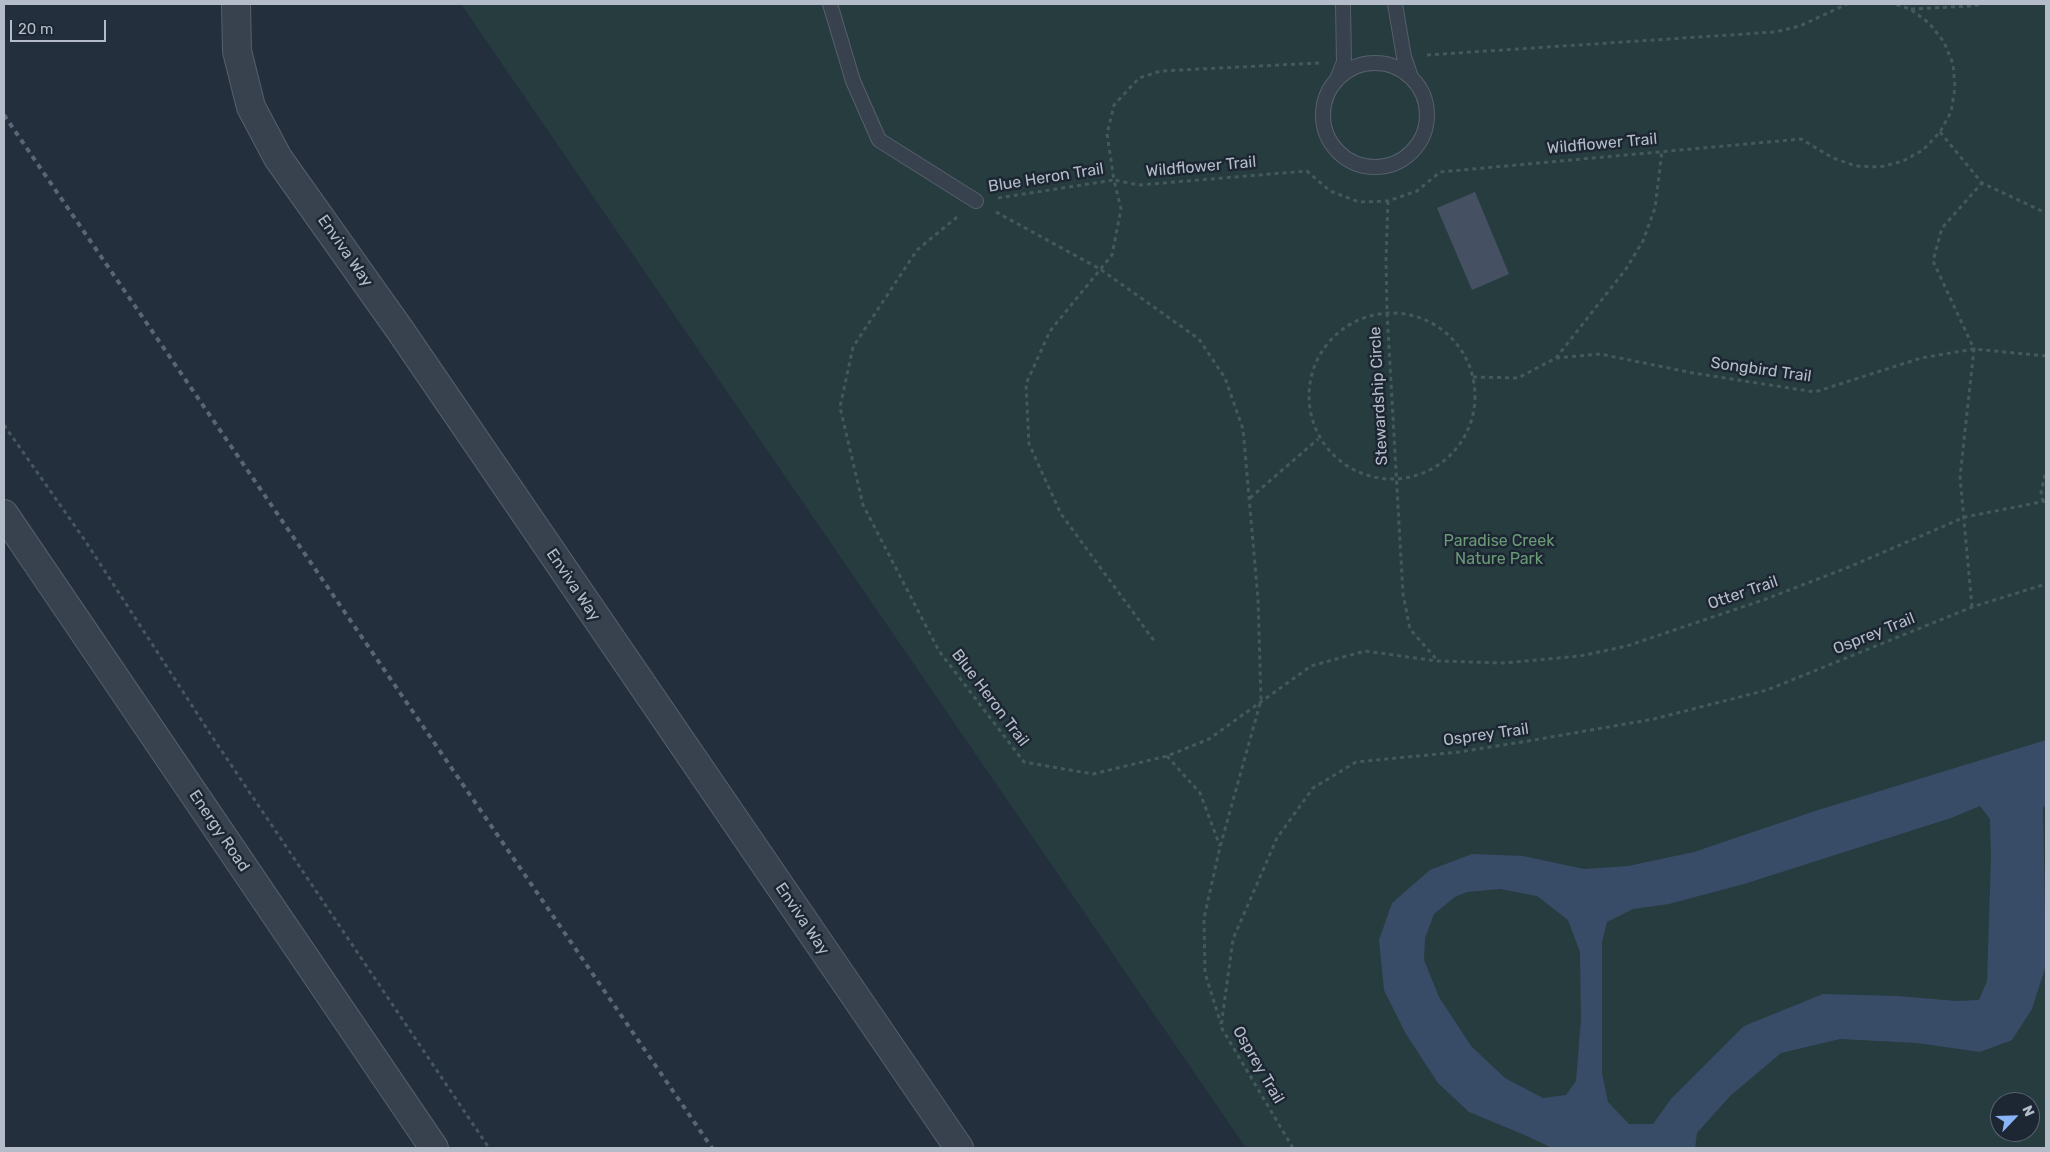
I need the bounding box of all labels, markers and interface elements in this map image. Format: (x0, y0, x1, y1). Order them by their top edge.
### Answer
scale bar (12, 10, 109, 42)
text: 20 m (18, 20, 53, 38)
street label: Wildflower Trail (1546, 130, 1658, 158)
street label: Wildflower Trail (1145, 153, 1257, 181)
street label: Blue Heron Trail (987, 159, 1105, 197)
street label: Enviva Way (313, 211, 377, 291)
street label: Stewardship Circle (1366, 326, 1392, 466)
street label: Songbird Trail (1709, 353, 1813, 387)
park label: Paradise Creek Nature Park (1444, 531, 1554, 569)
street label: Enviva Way (542, 545, 604, 625)
street label: Otter Trail (1705, 572, 1781, 614)
street label: Osprey Trail (1830, 609, 1918, 659)
street label: Blue Heron Trail (947, 646, 1033, 750)
street label: Osprey Trail (1442, 719, 1530, 751)
street label: Energy Road (185, 786, 253, 876)
street label: Enviva Way (771, 879, 833, 959)
street label: Osprey Trail (1228, 1023, 1288, 1107)
north arrow (1990, 1092, 2040, 1142)
text: N (2018, 1103, 2038, 1119)

